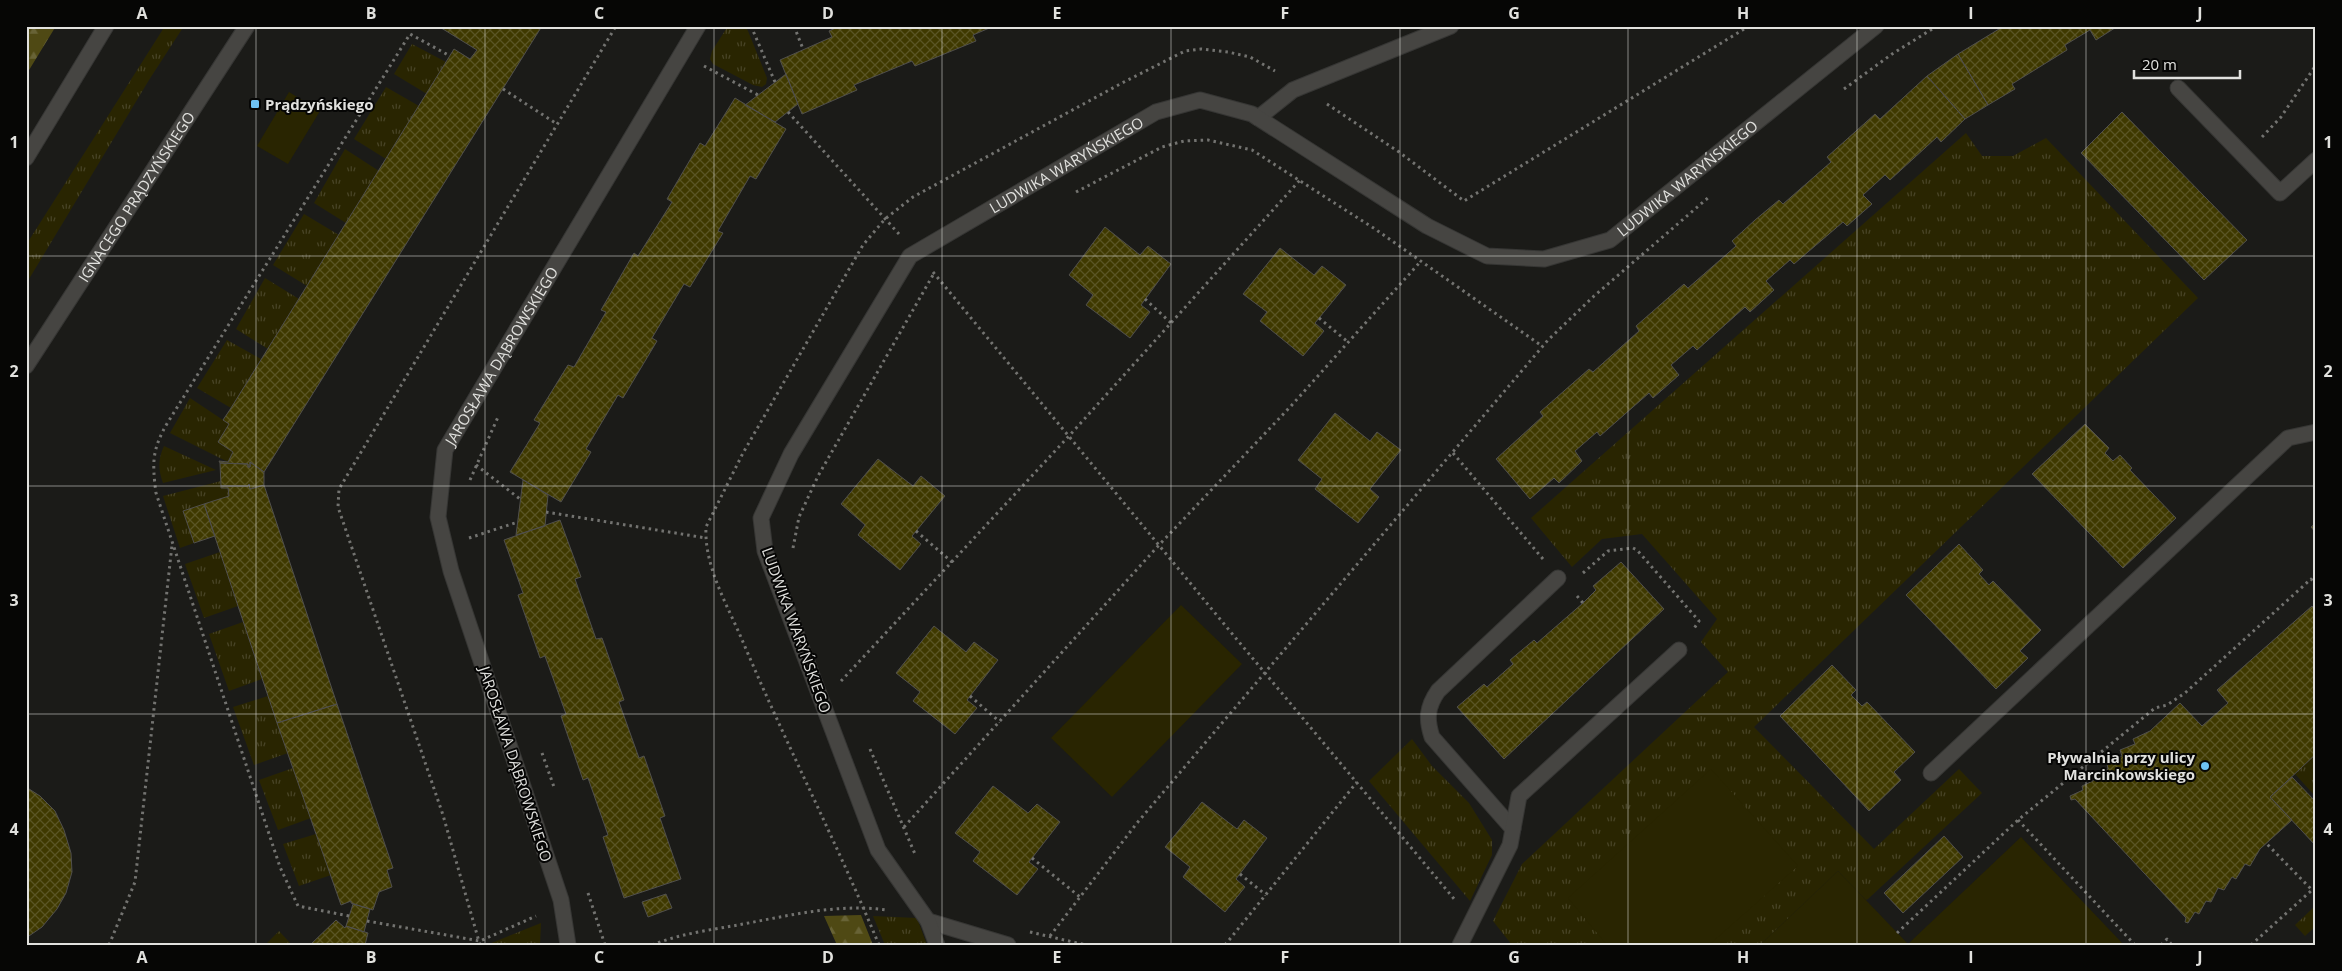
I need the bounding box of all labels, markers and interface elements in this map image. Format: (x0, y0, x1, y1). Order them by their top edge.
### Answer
text: A (136, 2, 148, 24)
text: B (366, 2, 376, 24)
text: C (594, 2, 604, 24)
text: D (822, 2, 834, 24)
text: E (1053, 2, 1062, 24)
text: F (1281, 2, 1289, 24)
text: G (1508, 2, 1520, 24)
text: H (1737, 2, 1749, 24)
text: I (1968, 2, 1974, 24)
text: J (2195, 2, 2203, 24)
scale bar (2134, 48, 2241, 80)
text: 20 m (2142, 54, 2177, 74)
place label: Prądzyńskiego (265, 94, 373, 114)
marker: Prądzyńskiego (249, 98, 261, 110)
street label: IGNACEGO PRĄDZYŃSKIEGO (73, 107, 199, 286)
street label: LUDWIKA WARYŃSKIEGO (986, 112, 1147, 217)
street label: LUDWIKA WARYŃSKIEGO (1612, 115, 1762, 241)
text: 1 (9, 131, 19, 153)
text: 1 (2323, 131, 2333, 153)
street label: JAROSŁAWA DĄBROWSKIEGO (439, 263, 562, 451)
text: 2 (9, 360, 19, 382)
text: 2 (2323, 360, 2333, 382)
street label: LUDWIKA WARYŃSKIEGO (758, 544, 836, 716)
text: 3 (9, 589, 19, 611)
text: 3 (2323, 589, 2333, 611)
street label: JAROSŁAWA DĄBROWSKIEGO (474, 662, 557, 864)
place label: Pływalnia przy ulicy Marcinkowskiego (2047, 747, 2195, 784)
marker: Pływalnia przy ulicy Marcinkowskiego (2199, 760, 2211, 772)
text: 4 (9, 818, 19, 840)
text: 4 (2323, 818, 2333, 840)
text: A (136, 946, 148, 968)
text: B (366, 946, 376, 968)
text: C (594, 946, 604, 968)
text: D (822, 946, 834, 968)
text: E (1053, 946, 1062, 968)
text: F (1281, 946, 1289, 968)
text: G (1508, 946, 1520, 968)
text: H (1737, 946, 1749, 968)
text: I (1968, 946, 1974, 968)
text: J (2195, 946, 2203, 968)

